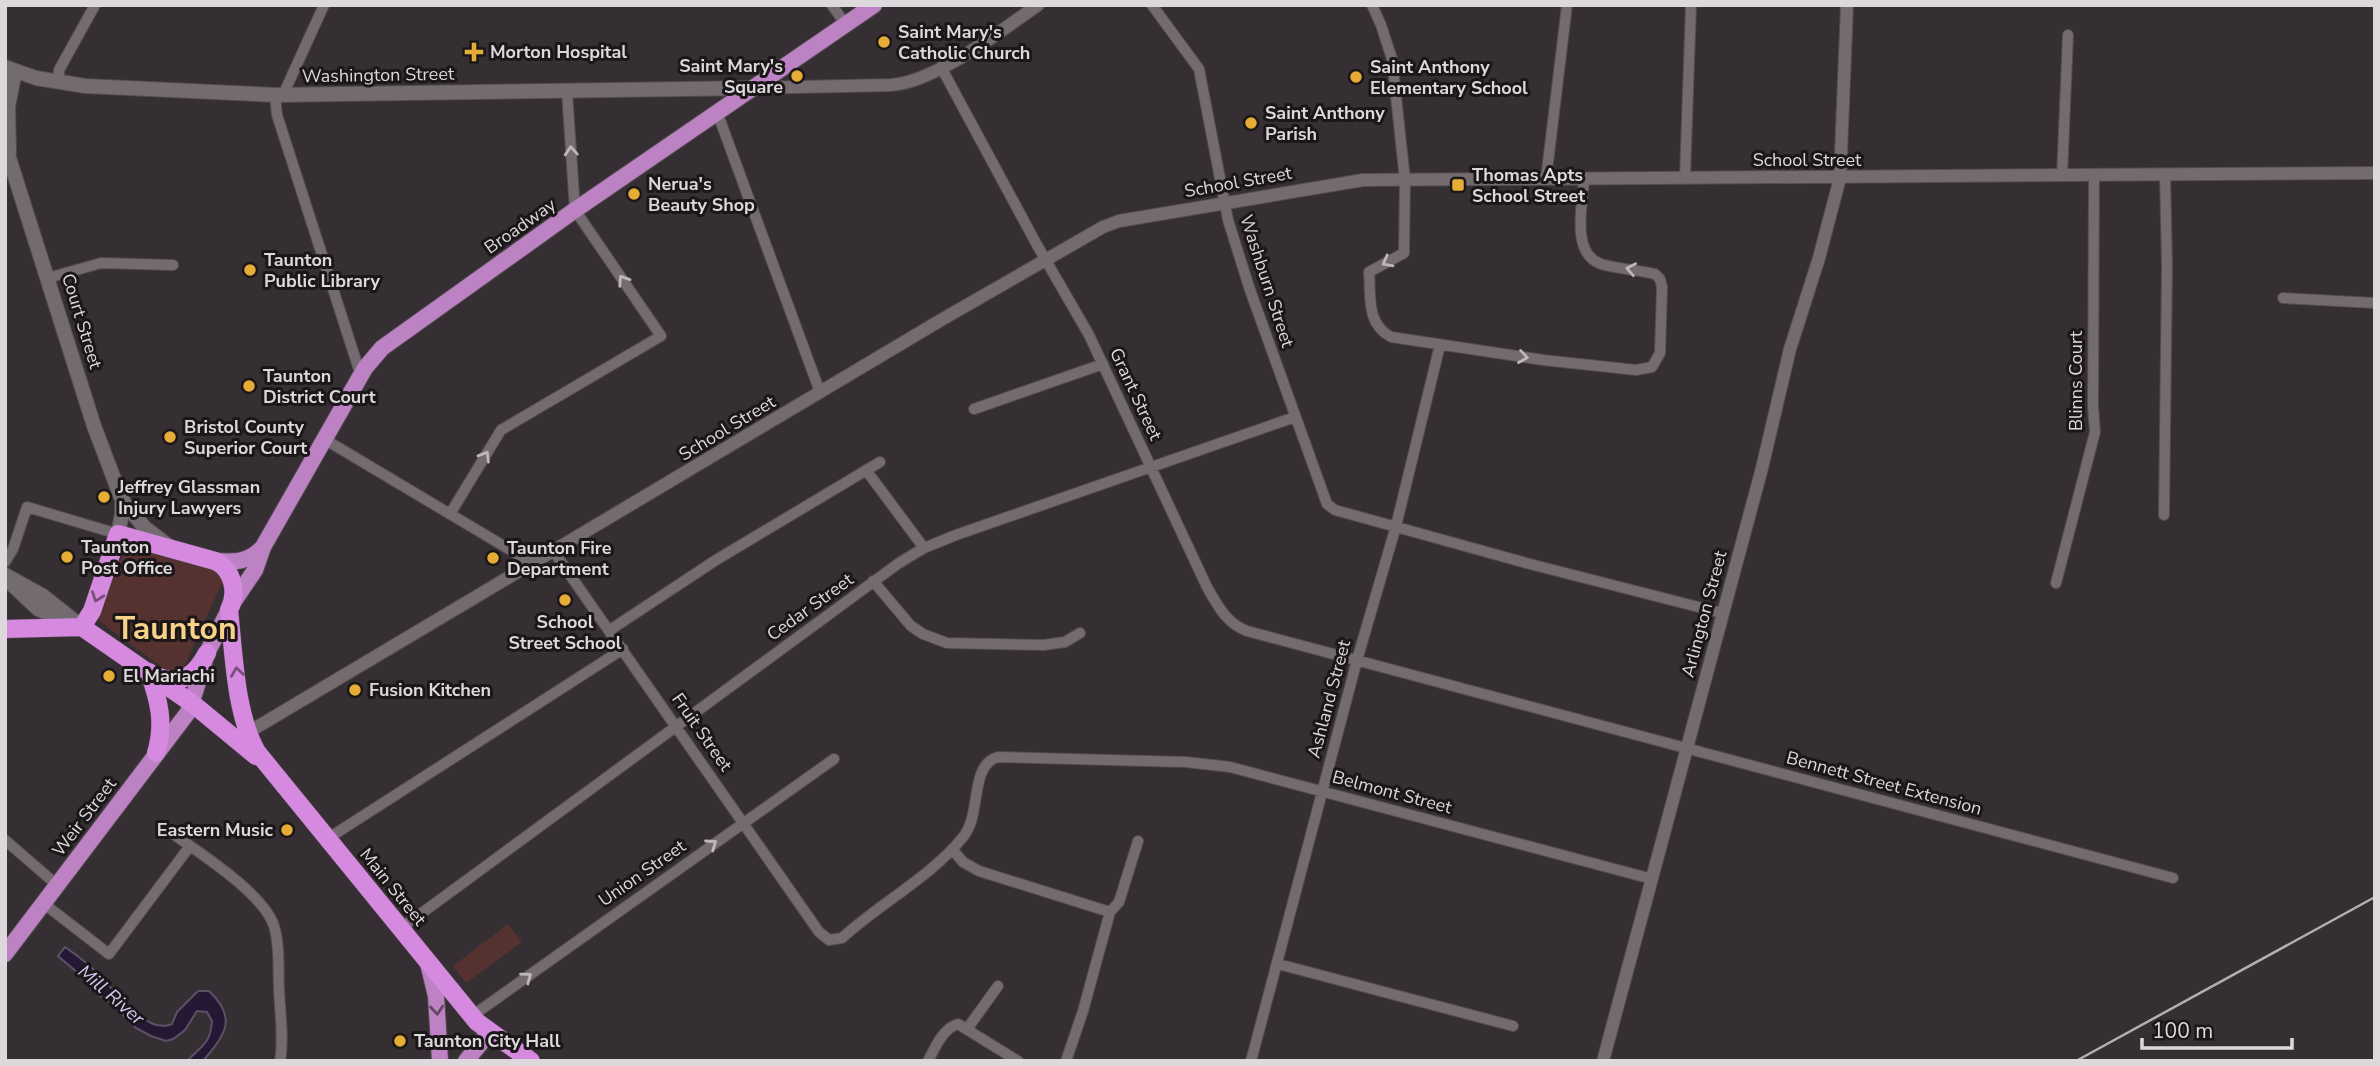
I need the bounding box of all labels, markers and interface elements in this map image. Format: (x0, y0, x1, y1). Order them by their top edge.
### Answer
place label: Saint Mary's Catholic Church (898, 20, 1030, 65)
marker: Saint Mary's Catholic Church (876, 34, 892, 50)
place label: Morton Hospital (490, 40, 627, 64)
marker: Morton Hospital (464, 42, 484, 62)
place label: Saint Mary's Square (679, 54, 783, 99)
place label: Saint Anthony Elementary School (1370, 55, 1528, 100)
street label: Washington Street (302, 62, 455, 88)
marker: Saint Mary's Square (789, 68, 805, 84)
marker: Saint Anthony Elementary School (1348, 69, 1364, 85)
place label: Saint Anthony Parish (1265, 101, 1385, 146)
marker: Saint Anthony Parish (1243, 115, 1259, 131)
one-way arrow (564, 145, 579, 156)
street label: School Street (1753, 148, 1862, 172)
street label: School Street (1182, 161, 1294, 203)
place label: Thomas Apts School Street (1472, 163, 1585, 208)
place label: Nerua's Beauty Shop (648, 172, 755, 217)
marker: Thomas Apts School Street (1450, 177, 1466, 193)
marker: Nerua's Beauty Shop (626, 186, 642, 202)
street label: Broadway (479, 192, 561, 259)
street label: Washburn Street (1234, 212, 1300, 351)
place label: Taunton Public Library (264, 248, 380, 293)
one-way arrow (1382, 254, 1394, 268)
marker: Taunton Public Library (242, 262, 258, 278)
one-way arrow (1625, 263, 1637, 278)
street label: Court Street (56, 270, 108, 372)
one-way arrow (619, 275, 631, 288)
street label: Blinns Court (2064, 330, 2088, 431)
street label: Grant Street (1104, 344, 1168, 445)
one-way arrow (1517, 349, 1529, 364)
place label: Taunton District Court (263, 364, 376, 409)
marker: Taunton District Court (241, 378, 257, 394)
street label: School Street (674, 389, 780, 466)
place label: Bristol County Superior Court (184, 415, 307, 460)
marker: Bristol County Superior Court (162, 429, 178, 445)
one-way arrow (477, 450, 490, 463)
place label: Jeffrey Glassman Injury Lawyers (117, 475, 260, 520)
marker: Jeffrey Glassman Injury Lawyers (96, 489, 112, 505)
place label: Taunton Post Office (81, 535, 173, 580)
place label: Taunton Fire Department (507, 536, 612, 581)
street label: Arlington Street (1676, 547, 1733, 680)
marker: Taunton Post Office (59, 549, 75, 565)
marker: Taunton Fire Department (485, 550, 501, 566)
street label: Cedar Street (762, 567, 859, 646)
one-way arrow (91, 590, 105, 602)
marker: School Street School (557, 592, 573, 608)
district label: Taunton (115, 607, 237, 650)
place label: School Street School (508, 610, 622, 655)
street label: Ashland Street (1302, 637, 1356, 761)
place label: El Mariachi (123, 664, 215, 688)
one-way arrow (229, 666, 244, 678)
marker: El Mariachi (101, 668, 117, 684)
place label: Fusion Kitchen (369, 678, 491, 702)
marker: Fusion Kitchen (347, 682, 363, 698)
street label: Fruit Street (666, 688, 738, 776)
street label: Bennett Street Extension (1784, 745, 1984, 821)
street label: Belmont Street (1330, 765, 1455, 820)
street label: Weir Street (47, 772, 122, 861)
place label: Eastern Music (157, 818, 273, 842)
marker: Eastern Music (279, 822, 295, 838)
street label: Union Street (594, 834, 691, 912)
one-way arrow (704, 840, 717, 853)
street label: Main Street (354, 843, 432, 931)
water label: Mill River (72, 959, 151, 1032)
one-way arrow (519, 973, 532, 985)
one-way arrow (429, 1005, 444, 1016)
scale bar (2142, 1006, 2292, 1050)
text: 100 m (2152, 1017, 2213, 1045)
place label: Taunton City Hall (414, 1029, 561, 1053)
marker: Taunton City Hall (392, 1033, 408, 1049)

